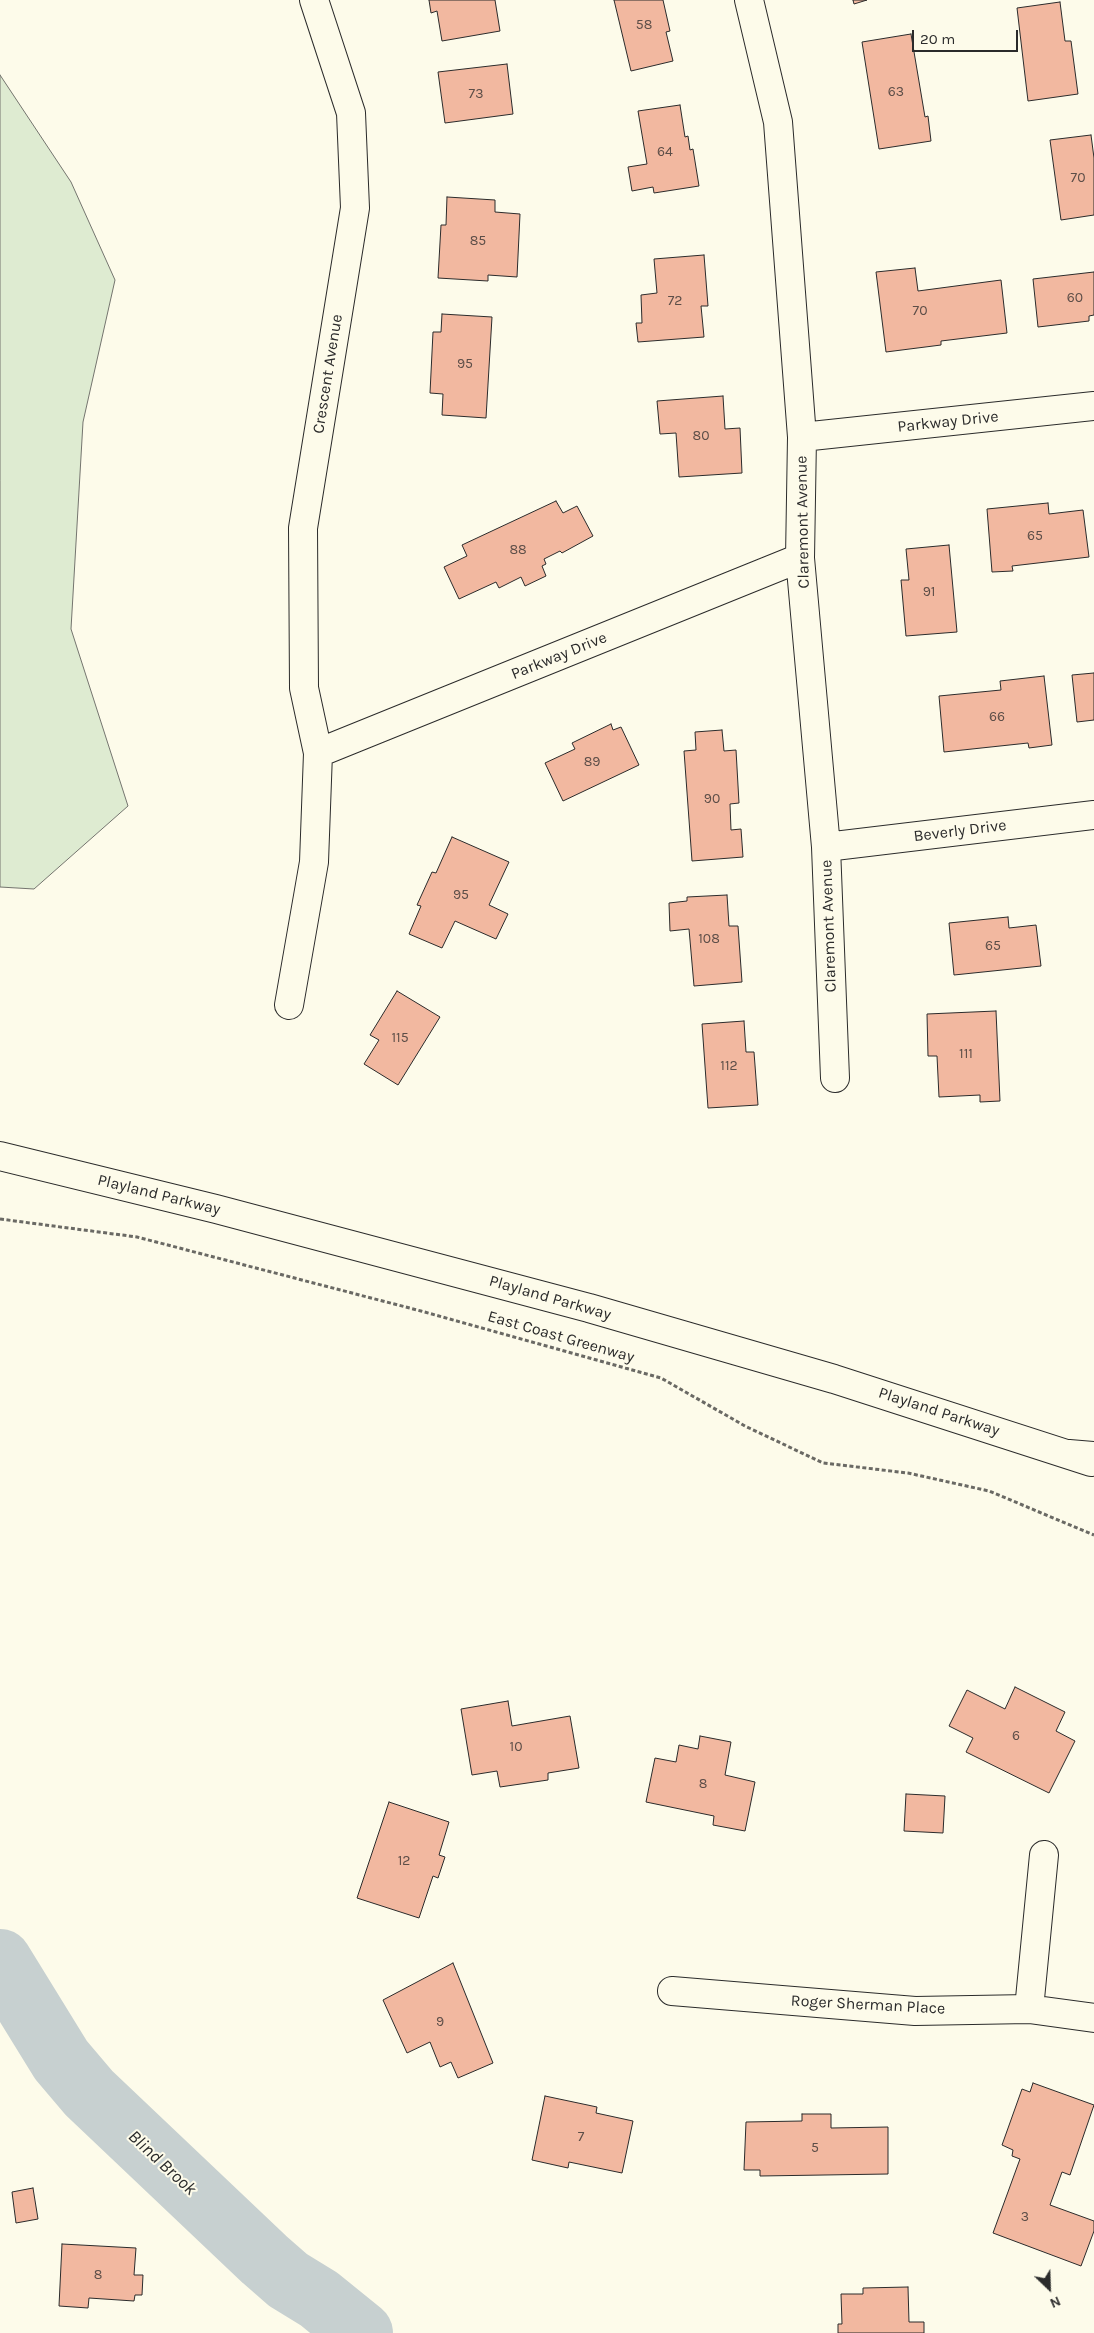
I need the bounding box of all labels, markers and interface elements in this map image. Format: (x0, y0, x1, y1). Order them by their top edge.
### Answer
house number: 58 (636, 17, 652, 33)
scale bar (914, 20, 1020, 52)
text: 20 m (920, 30, 955, 48)
house number: 63 (888, 84, 904, 100)
house number: 73 (469, 86, 483, 102)
house number: 64 (657, 144, 673, 160)
house number: 70 (1071, 170, 1085, 186)
house number: 85 (470, 233, 486, 249)
house number: 60 (1067, 290, 1083, 306)
house number: 72 (668, 293, 682, 309)
house number: 70 (913, 303, 927, 319)
street label: Crescent Avenue (309, 313, 347, 435)
house number: 95 (457, 356, 473, 372)
street label: Parkway Drive (897, 407, 999, 437)
house number: 80 (693, 428, 709, 444)
street label: Claremont Avenue (792, 455, 814, 589)
house number: 65 (1027, 528, 1043, 544)
house number: 88 (509, 542, 527, 558)
house number: 91 (923, 584, 935, 600)
street label: Parkway Drive (508, 628, 610, 684)
house number: 66 (989, 709, 1005, 725)
house number: 89 (584, 754, 600, 770)
house number: 90 (704, 791, 720, 807)
street label: Beverly Drive (913, 816, 1007, 846)
street label: Claremont Avenue (817, 859, 841, 993)
house number: 95 (453, 887, 469, 903)
house number: 108 (698, 931, 720, 947)
house number: 65 (985, 938, 1001, 954)
house number: 115 (391, 1030, 409, 1046)
house number: 111 (959, 1046, 973, 1062)
house number: 112 (720, 1058, 738, 1074)
street label: Playland Parkway (95, 1170, 223, 1220)
street label: Playland Parkway (487, 1271, 613, 1325)
street label: East Coast Greenway (485, 1307, 637, 1367)
street label: Playland Parkway (876, 1383, 1002, 1441)
house number: 6 (1012, 1728, 1020, 1744)
house number: 10 (510, 1739, 522, 1755)
house number: 8 (699, 1776, 707, 1792)
house number: 12 (398, 1853, 410, 1869)
street label: Roger Sherman Place (790, 1991, 946, 2019)
house number: 9 (436, 2014, 444, 2030)
water label: Blind Brook (123, 2126, 201, 2200)
house number: 7 (578, 2129, 584, 2145)
house number: 5 (811, 2140, 819, 2156)
house number: 3 (1021, 2209, 1029, 2225)
north arrow (1024, 2263, 1074, 2313)
house number: 8 (94, 2267, 102, 2283)
text: N (1047, 2292, 1063, 2312)

